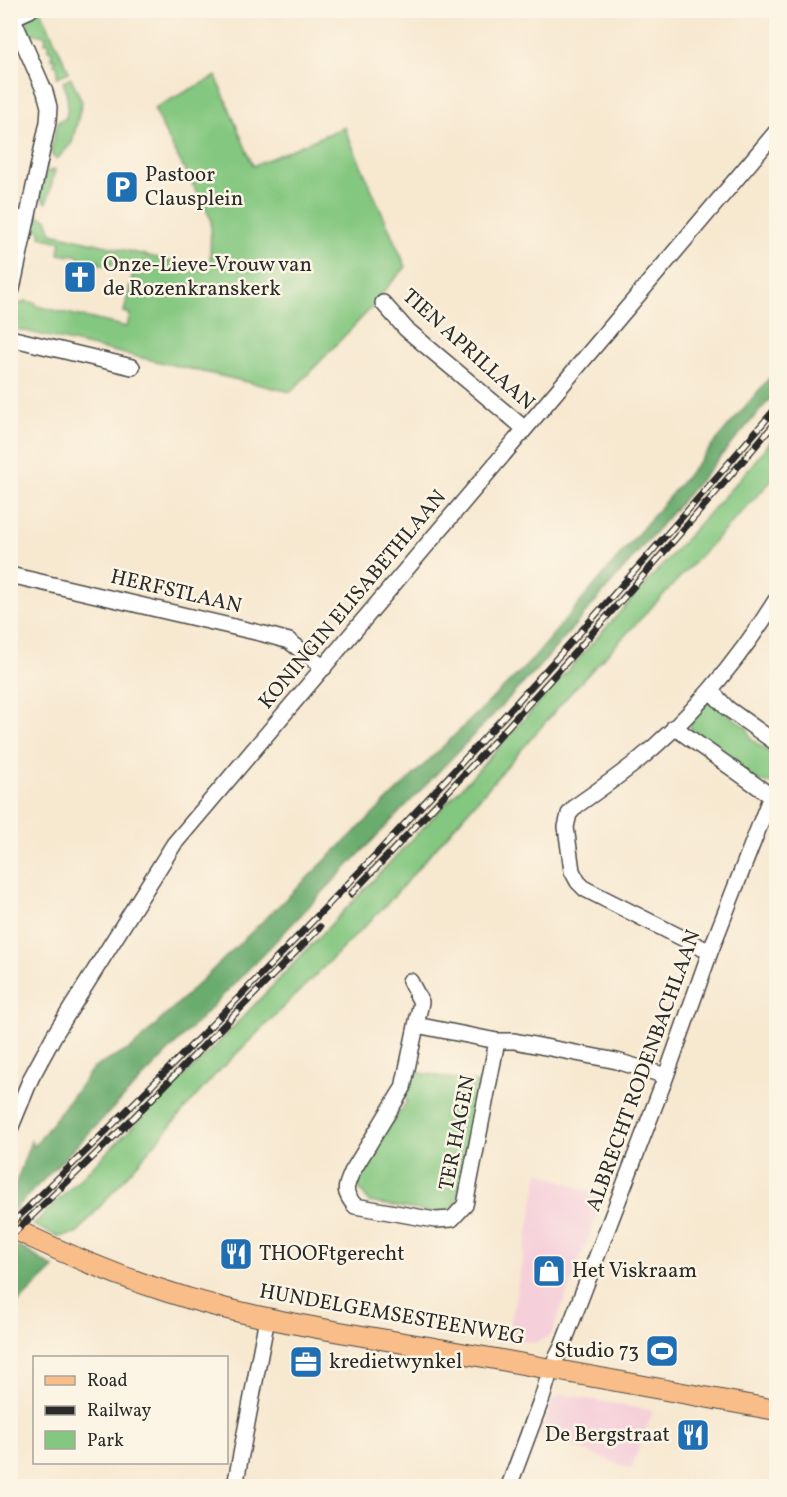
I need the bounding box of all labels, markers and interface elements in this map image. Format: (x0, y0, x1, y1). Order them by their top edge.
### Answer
place label: Pastoor Clausplein (145, 161, 243, 214)
parking icon: Pastoor Clausplein (104, 169, 140, 205)
place label: Onze-Lieve-Vrouw van de Rozenkranskerk (103, 251, 312, 304)
church icon: Onze-Lieve-Vrouw van de Rozenkranskerk (62, 259, 98, 295)
street label: TIEN APRILLAAN (395, 283, 541, 417)
street label: KONINGIN ELISABETHLAAN (253, 484, 453, 716)
street label: HERFSTLAAN (107, 563, 245, 621)
street label: ALBRECHT RODENBACHLAAN (579, 926, 709, 1216)
street label: TER HAGEN (433, 1073, 483, 1193)
restaurant icon: THOOFtgerecht (218, 1236, 254, 1272)
place label: THOOFtgerecht (259, 1240, 405, 1269)
shop icon: Het Viskraam (531, 1253, 567, 1289)
place label: Het Viskraam (572, 1257, 697, 1286)
street label: HUNDELGEMSESTEENWEG (257, 1277, 527, 1353)
sports icon: Studio 73 (644, 1333, 680, 1369)
place label: Studio 73 (554, 1337, 639, 1366)
office icon: kredietwynkel (288, 1344, 324, 1380)
place label: kredietwynkel (329, 1348, 462, 1377)
legend (33, 1356, 228, 1464)
text: Road (87, 1369, 128, 1394)
text: Railway (87, 1399, 151, 1424)
restaurant icon: De Bergstraat (675, 1417, 711, 1453)
place label: De Bergstraat (545, 1421, 670, 1450)
text: Park (87, 1429, 124, 1454)

